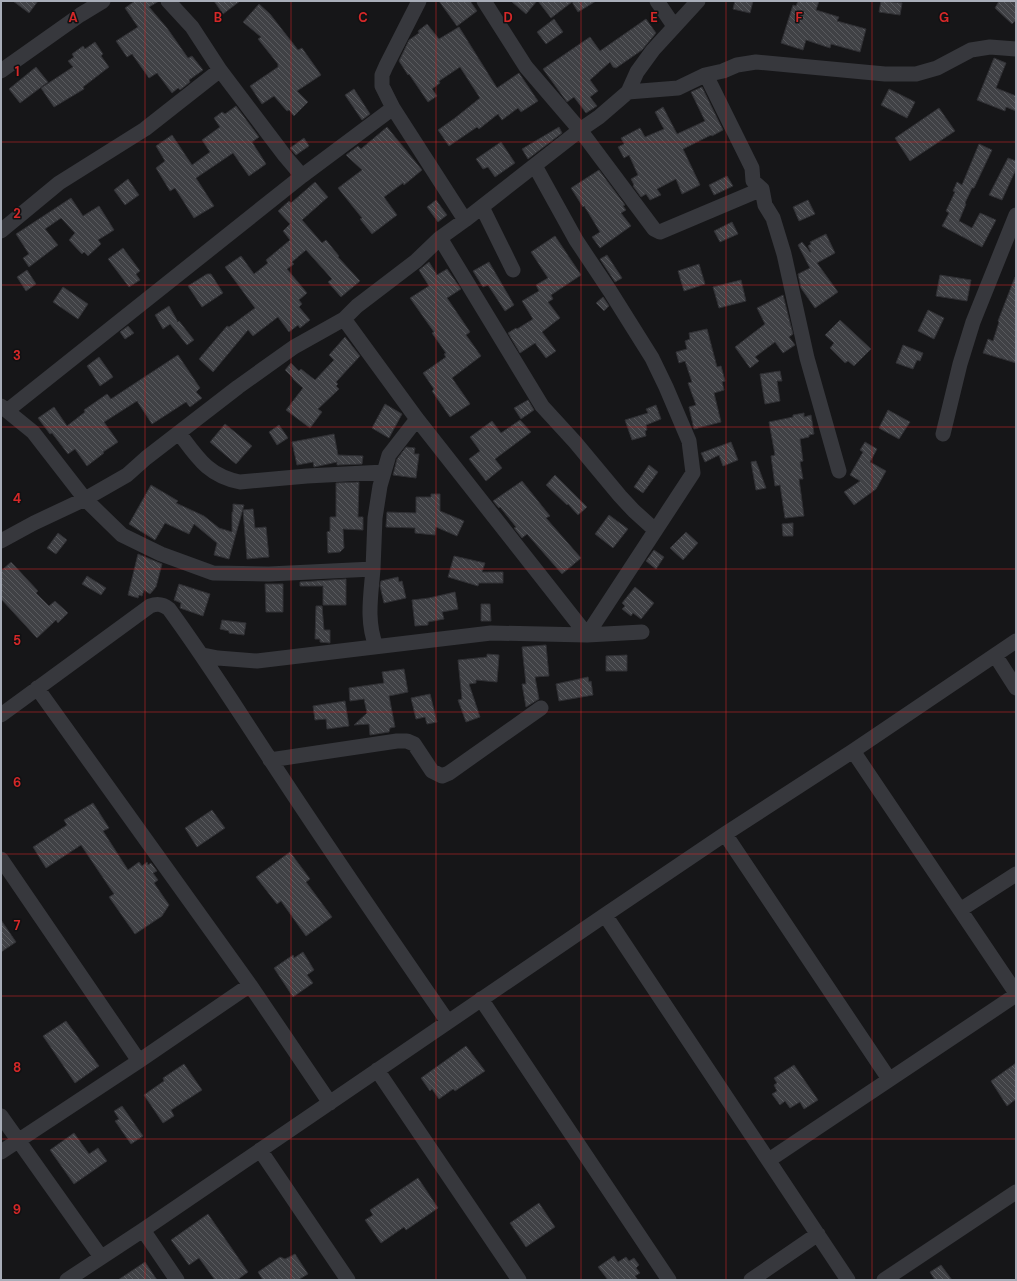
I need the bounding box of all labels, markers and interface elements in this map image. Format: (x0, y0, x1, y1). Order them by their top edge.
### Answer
text: A (68, 9, 78, 26)
text: B (214, 9, 222, 26)
text: C (358, 9, 368, 26)
text: D (503, 9, 513, 26)
text: E (650, 9, 658, 26)
text: F (795, 9, 803, 26)
text: G (939, 9, 949, 26)
text: 1 (15, 63, 19, 80)
text: 2 (13, 205, 21, 222)
text: 3 (13, 347, 21, 364)
text: 4 (13, 490, 21, 507)
text: 5 (13, 632, 21, 649)
text: 6 (13, 774, 21, 791)
text: 7 (14, 917, 21, 934)
text: 8 (13, 1059, 21, 1076)
text: 9 (13, 1201, 21, 1218)

